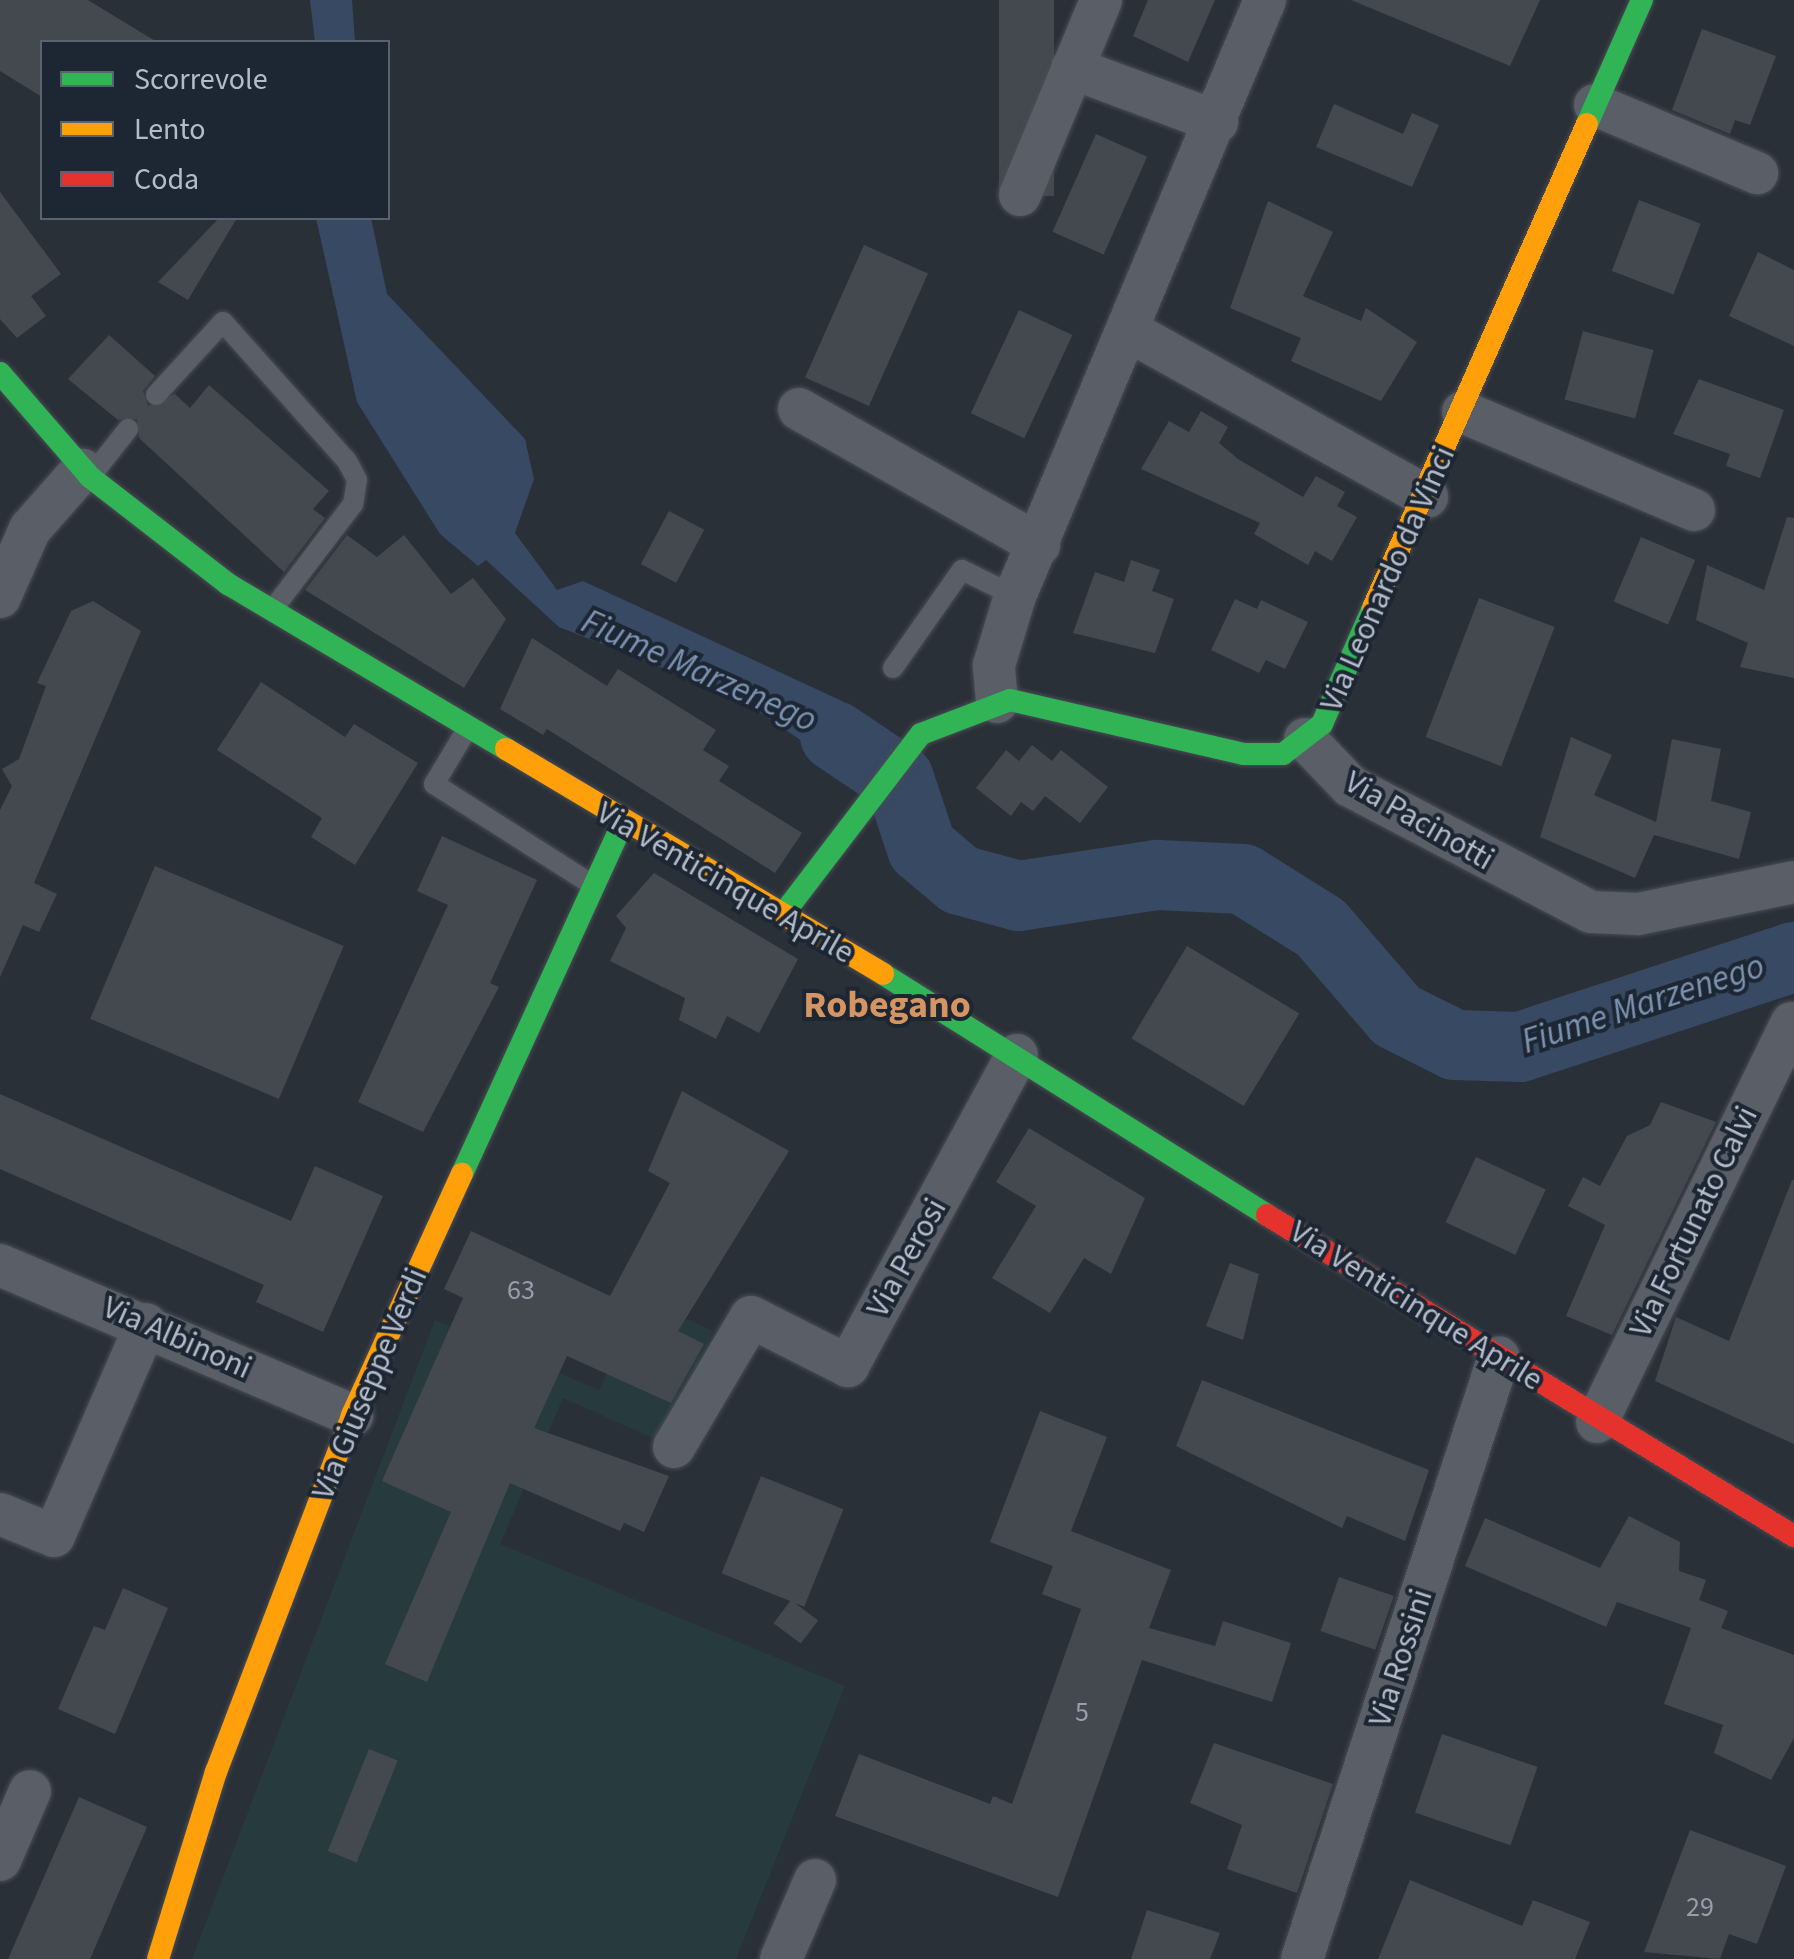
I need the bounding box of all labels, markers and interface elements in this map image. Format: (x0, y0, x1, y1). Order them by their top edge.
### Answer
legend (40, 40, 390, 220)
text: Scorrevole (134, 58, 268, 101)
text: Lento (134, 108, 206, 151)
text: Coda (134, 158, 199, 201)
street label: Via Leonardo da Vinci (1312, 441, 1464, 717)
water label: Fiume Marzenego (575, 600, 823, 742)
street label: Via Pacinotti (1338, 763, 1500, 879)
street label: Via Venticinque Aprile (590, 794, 860, 972)
water label: Fiume Marzenego (1516, 945, 1770, 1063)
district label: Robegano (803, 983, 971, 1029)
street label: Via Fortunato Calvi (1622, 1101, 1766, 1343)
street label: Via Perosi (859, 1192, 955, 1324)
street label: Via Venticinque Aprile (1283, 1213, 1549, 1399)
street label: Via Giuseppe Verdi (304, 1263, 436, 1505)
house number: 63 (507, 1273, 535, 1307)
street label: Via Albinoni (97, 1288, 257, 1388)
street label: Via Rossini (1361, 1584, 1441, 1732)
house number: 5 (1075, 1695, 1089, 1729)
house number: 29 (1686, 1890, 1714, 1924)

